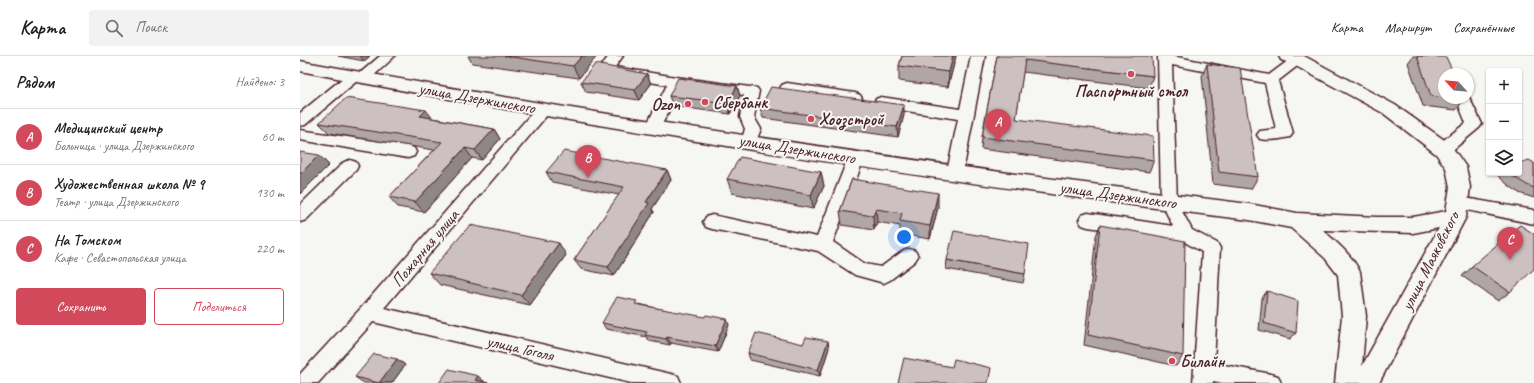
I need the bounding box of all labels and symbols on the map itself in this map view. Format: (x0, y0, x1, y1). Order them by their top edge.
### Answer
north arrow (1438, 68, 1474, 104)
marker: Паспортный стол (1126, 69, 1136, 79)
street label: улица Дзержинского (416, 77, 538, 119)
place label: Паспортный стол (1075, 81, 1189, 102)
place label: Сбербанк (713, 92, 768, 113)
place label: Ozon (652, 94, 681, 115)
marker: Сбербанк (700, 97, 710, 107)
marker: Ozon (683, 99, 693, 109)
place label: Хоозстрой (819, 109, 885, 131)
pin: A (985, 109, 1011, 142)
marker: Хоозстрой (806, 114, 816, 124)
street label: улица Дзержинского (736, 129, 858, 169)
pin: B (575, 145, 601, 178)
street label: улица Дзержинского (1057, 176, 1179, 214)
street label: Пожарная улица (387, 204, 464, 291)
street label: улица Маяковского (1396, 206, 1465, 315)
your location (894, 227, 914, 247)
pin: C (1497, 227, 1523, 260)
street label: улица Гоголя (484, 330, 557, 366)
place label: Билайн (1180, 351, 1226, 372)
marker: Билайн (1167, 356, 1177, 366)

